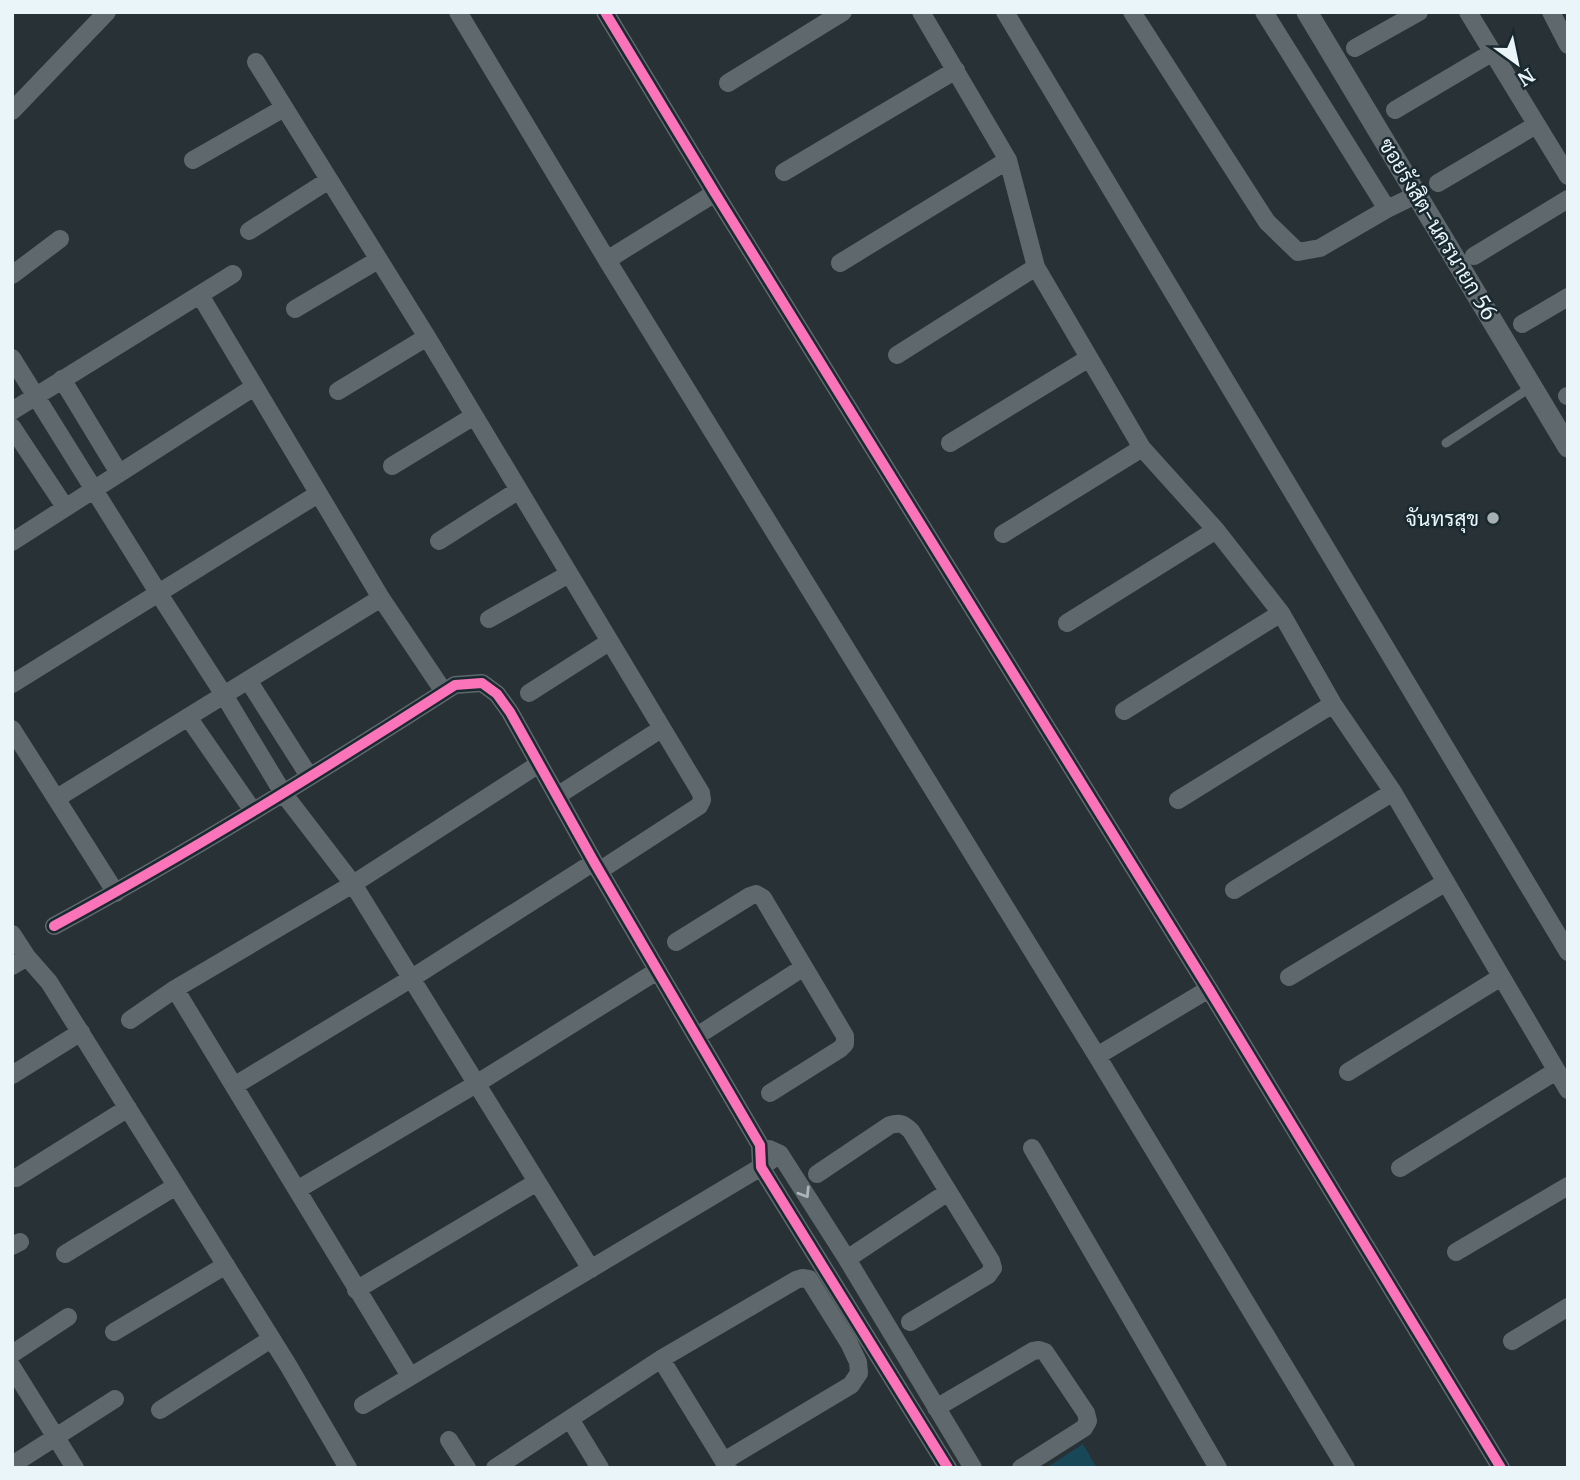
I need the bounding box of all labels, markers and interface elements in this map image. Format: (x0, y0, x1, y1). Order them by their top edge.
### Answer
north arrow (1482, 28, 1552, 98)
text: N (1513, 63, 1539, 91)
street label: ซอยรังสิต-นครนายก 56 (1373, 133, 1503, 325)
place label: จันทรสุข (1405, 505, 1479, 533)
marker: จันทรสุข (1485, 510, 1501, 526)
one-way arrow (797, 1185, 810, 1198)

